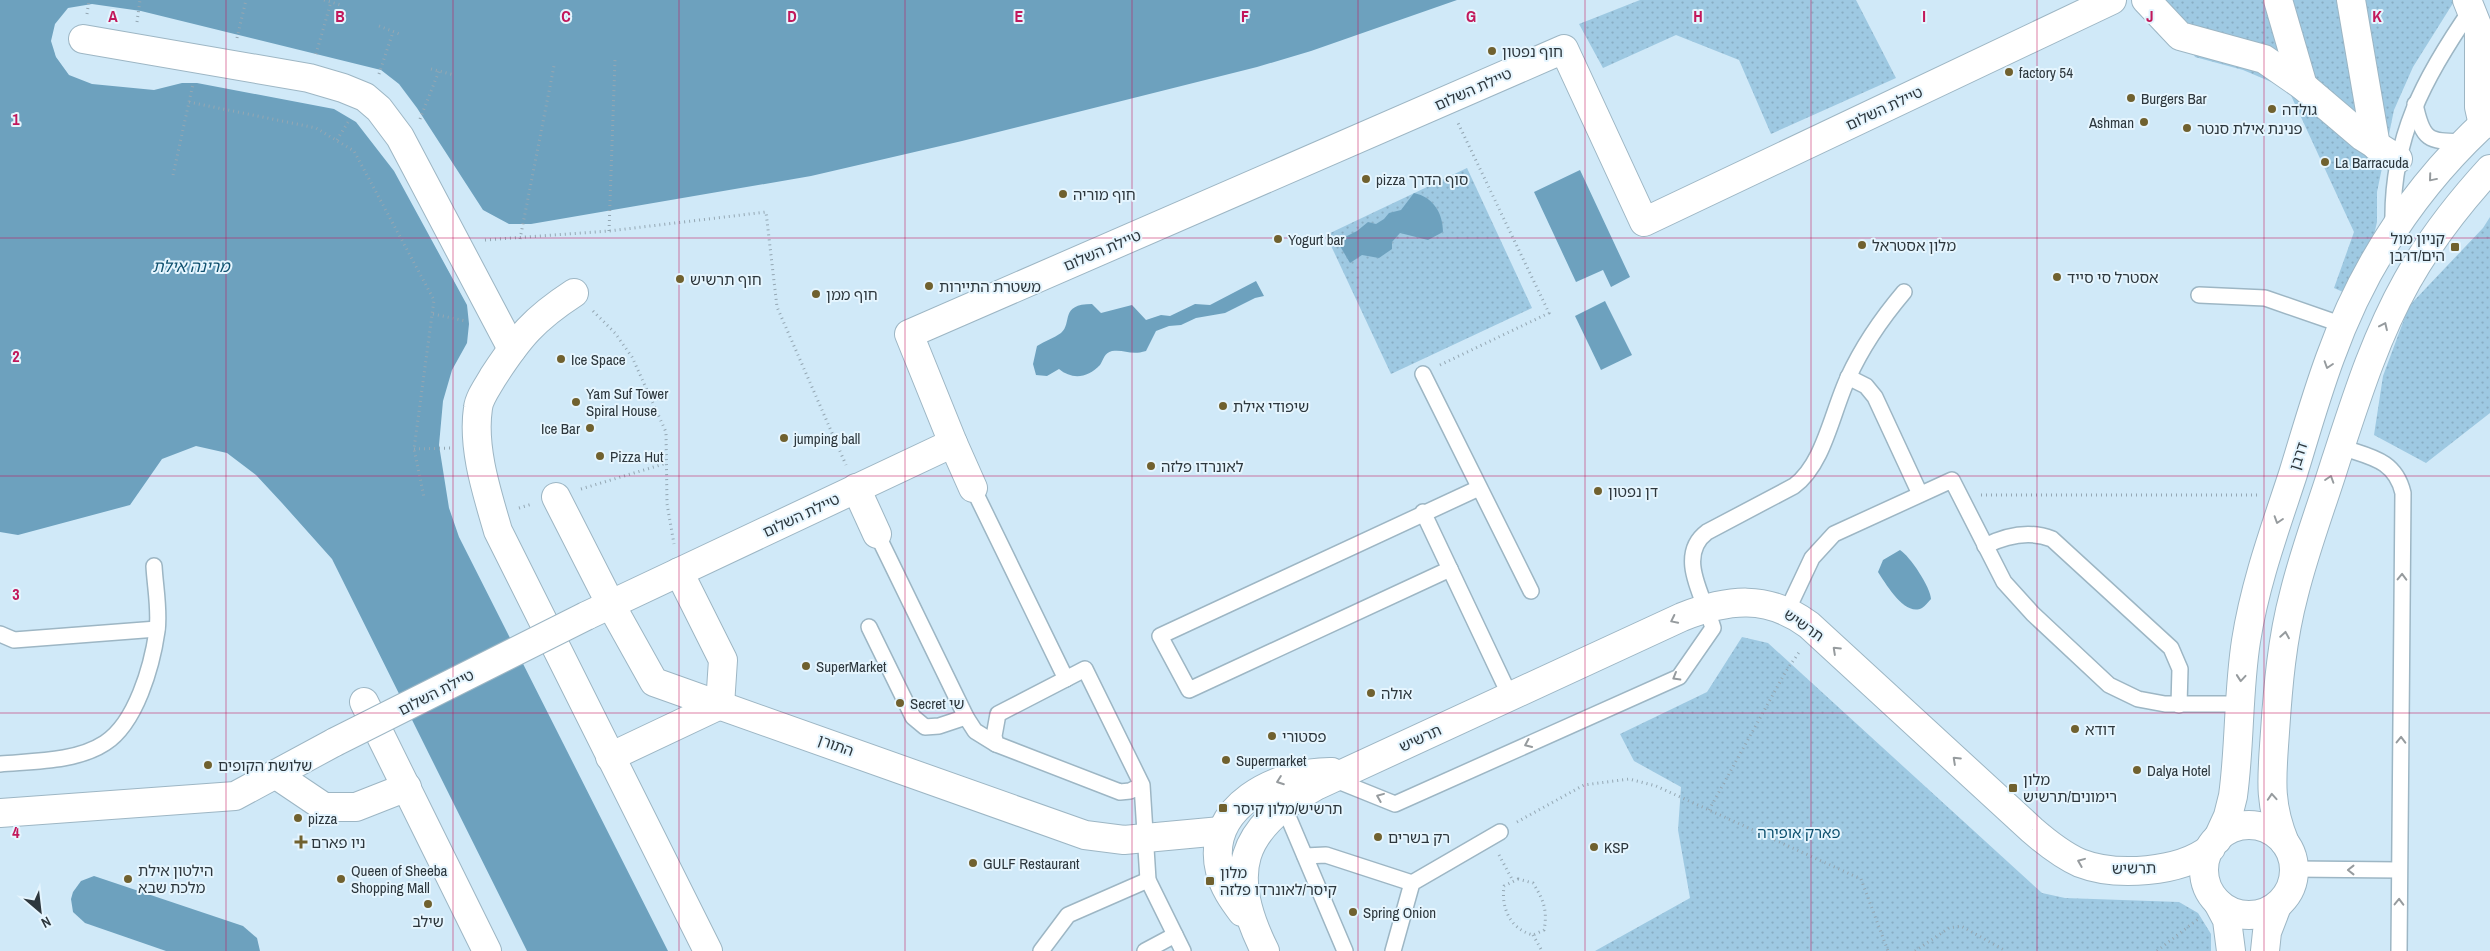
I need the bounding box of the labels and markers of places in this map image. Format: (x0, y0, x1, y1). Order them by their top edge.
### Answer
place label: חוף נפטון (1502, 41, 1563, 62)
marker: חוף נפטון (1486, 45, 1498, 57)
place label: factory 54 (2019, 62, 2073, 83)
marker: factory 54 (2003, 66, 2015, 78)
place label: Burgers Bar (2141, 88, 2207, 109)
marker: Burgers Bar (2125, 92, 2137, 104)
place label: גולדה (2282, 99, 2318, 120)
marker: גולדה (2266, 103, 2278, 115)
place label: Ashman (2088, 112, 2134, 133)
marker: Ashman (2138, 116, 2150, 128)
place label: פנינת אילת סנטר (2197, 118, 2303, 139)
marker: פנינת אילת סנטר (2181, 122, 2193, 134)
place label: La Barracuda (2335, 152, 2409, 173)
marker: La Barracuda (2319, 156, 2331, 168)
place label: pizza סוף הדרך (1376, 169, 1469, 190)
marker: pizza סוף הדרך (1360, 173, 1372, 185)
place label: חוף מוריה (1073, 184, 1136, 205)
marker: חוף מוריה (1057, 188, 1069, 200)
place label: קניון מול הים/דרבן (2390, 228, 2445, 266)
place label: Yogurt bar (1288, 229, 1344, 250)
marker: Yogurt bar (1272, 233, 1284, 245)
place label: מלון אסטראל (1872, 235, 1956, 256)
marker: מלון אסטראל (1856, 239, 1868, 251)
marker: קניון מול הים/דרבן (2449, 241, 2461, 253)
place label: אסטרל סי סייד (2067, 267, 2159, 288)
place label: חוף תרשיש (690, 269, 762, 290)
marker: אסטרל סי סייד (2051, 271, 2063, 283)
marker: חוף תרשיש (674, 273, 686, 285)
place label: משטרת התיירות (939, 276, 1041, 297)
marker: משטרת התיירות (923, 280, 935, 292)
place label: חוף ממן (826, 284, 878, 305)
marker: חוף ממן (810, 288, 822, 300)
place label: Ice Space (571, 349, 626, 370)
marker: Ice Space (555, 353, 567, 365)
place label: Yam Suf Tower Spiral House (586, 383, 668, 421)
marker: Yam Suf Tower Spiral House (570, 396, 582, 408)
place label: שיפודי אילת (1233, 396, 1309, 417)
marker: שיפודי אילת (1217, 400, 1229, 412)
place label: Ice Bar (541, 418, 580, 439)
marker: Ice Bar (584, 422, 596, 434)
place label: jumping ball (793, 428, 860, 449)
marker: jumping ball (778, 432, 790, 444)
place label: Pizza Hut (610, 446, 664, 467)
marker: Pizza Hut (594, 450, 606, 462)
place label: לאונרדו פלזה (1161, 456, 1244, 477)
marker: לאונרדו פלזה (1145, 460, 1157, 472)
place label: דן נפטון (1608, 481, 1658, 502)
marker: דן נפטון (1592, 485, 1604, 497)
place label: SuperMarket (816, 656, 887, 677)
marker: SuperMarket (800, 660, 812, 672)
place label: אולה (1381, 683, 1412, 704)
marker: אולה (1365, 687, 1377, 699)
place label: Secret שי (910, 693, 964, 714)
marker: Secret שי (894, 697, 906, 709)
place label: דודא (2085, 719, 2115, 740)
marker: דודא (2069, 723, 2081, 735)
place label: פסטורי (1282, 726, 1327, 747)
marker: פסטורי (1266, 730, 1278, 742)
place label: Supermarket (1236, 750, 1307, 771)
marker: Supermarket (1220, 754, 1232, 766)
place label: שלושת הקופים (218, 755, 312, 776)
marker: שלושת הקופים (202, 759, 214, 771)
place label: Dalya Hotel (2147, 760, 2211, 781)
marker: Dalya Hotel (2131, 764, 2143, 776)
place label: מלון רימונים/תרשיש (2023, 769, 2117, 807)
marker: מלון רימונים/תרשיש (2007, 782, 2019, 794)
place label: תרשיש/מלון קיסר (1233, 798, 1343, 819)
marker: תרשיש/מלון קיסר (1217, 802, 1229, 814)
place label: pizza (308, 808, 338, 829)
marker: pizza (292, 812, 304, 824)
place label: רק בשרים (1388, 827, 1450, 848)
marker: רק בשרים (1372, 831, 1384, 843)
place label: ניו פארם (311, 832, 365, 853)
marker: ניו פארם (295, 836, 307, 848)
place label: KSP (1604, 837, 1629, 858)
marker: KSP (1588, 841, 1600, 853)
place label: GULF Restaurant (983, 853, 1080, 874)
marker: GULF Restaurant (967, 857, 979, 869)
place label: הילטון אילת מלכת שבא (138, 860, 213, 898)
place label: Queen of Sheeba Shopping Mall (351, 860, 448, 898)
place label: מלון קיסר/לאונרדו פלזה (1220, 862, 1337, 900)
marker: הילטון אילת מלכת שבא (122, 873, 134, 885)
marker: Queen of Sheeba Shopping Mall (335, 873, 347, 885)
marker: מלון קיסר/לאונרדו פלזה (1204, 875, 1216, 887)
marker: שילב (422, 898, 434, 910)
place label: Spring Onion (1363, 902, 1436, 923)
marker: Spring Onion (1347, 906, 1359, 918)
place label: שילב (412, 911, 444, 932)

